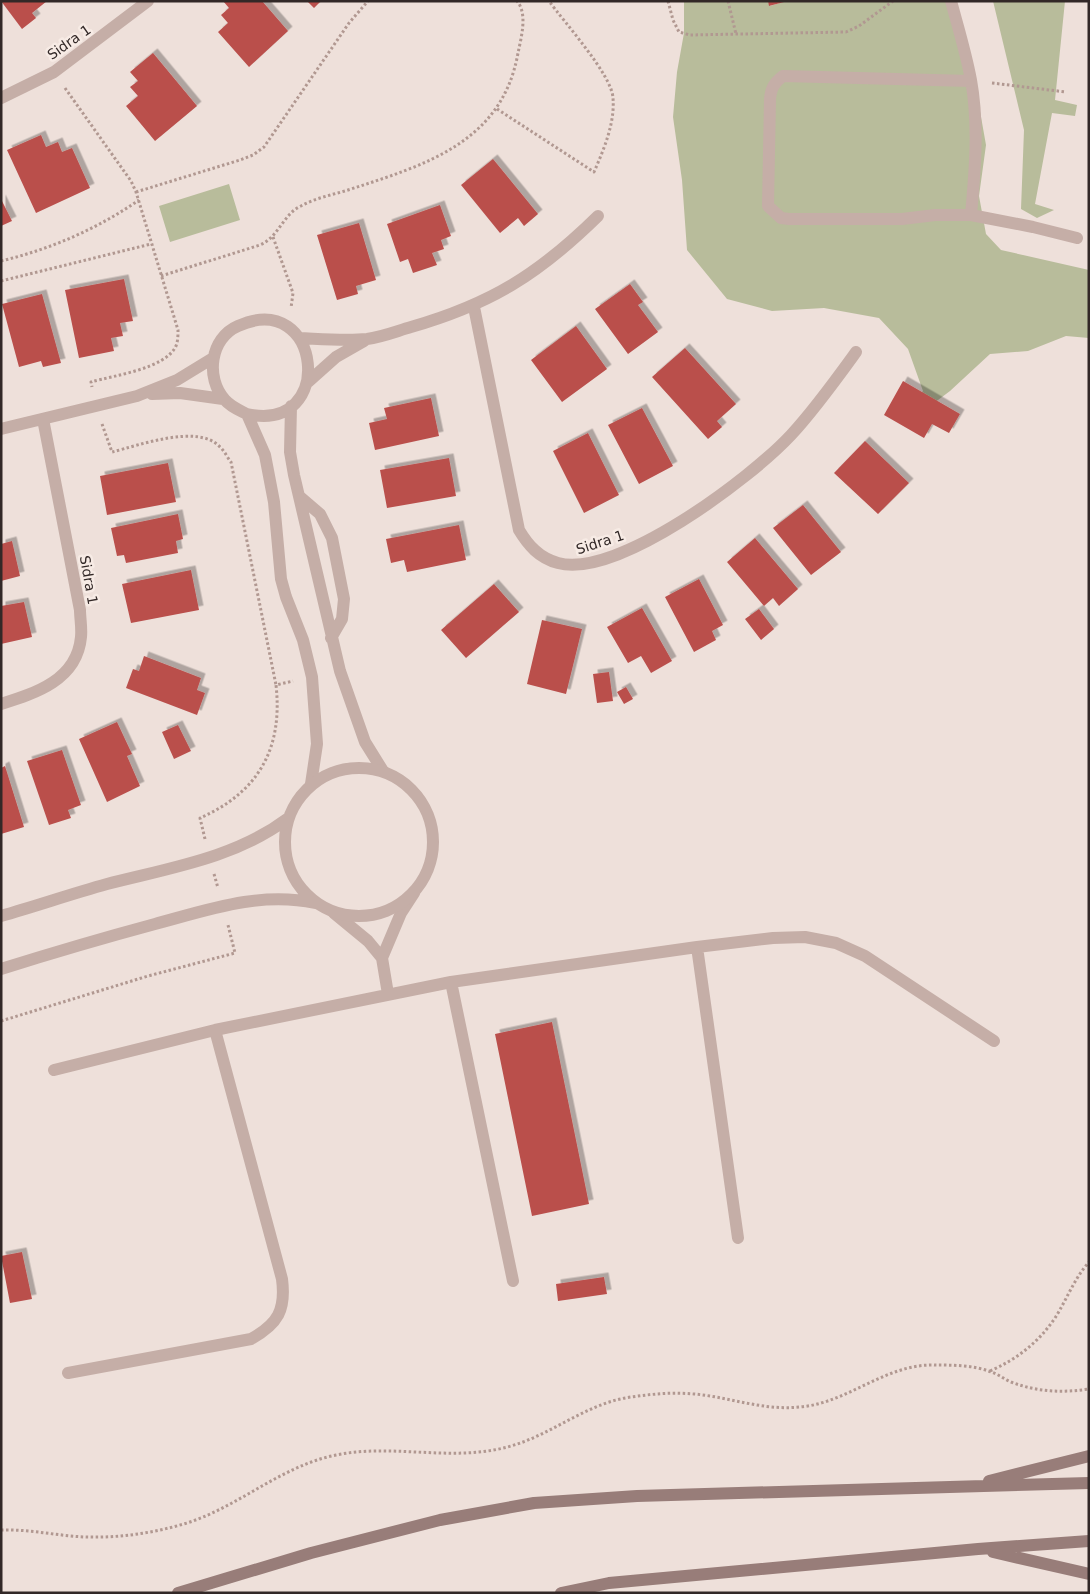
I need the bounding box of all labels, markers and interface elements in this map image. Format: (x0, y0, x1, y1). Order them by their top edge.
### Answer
street label: Sidra 1 (44, 21, 94, 63)
street label: Sidra 1 (574, 527, 626, 557)
street label: Sidra 1 (77, 554, 101, 606)

